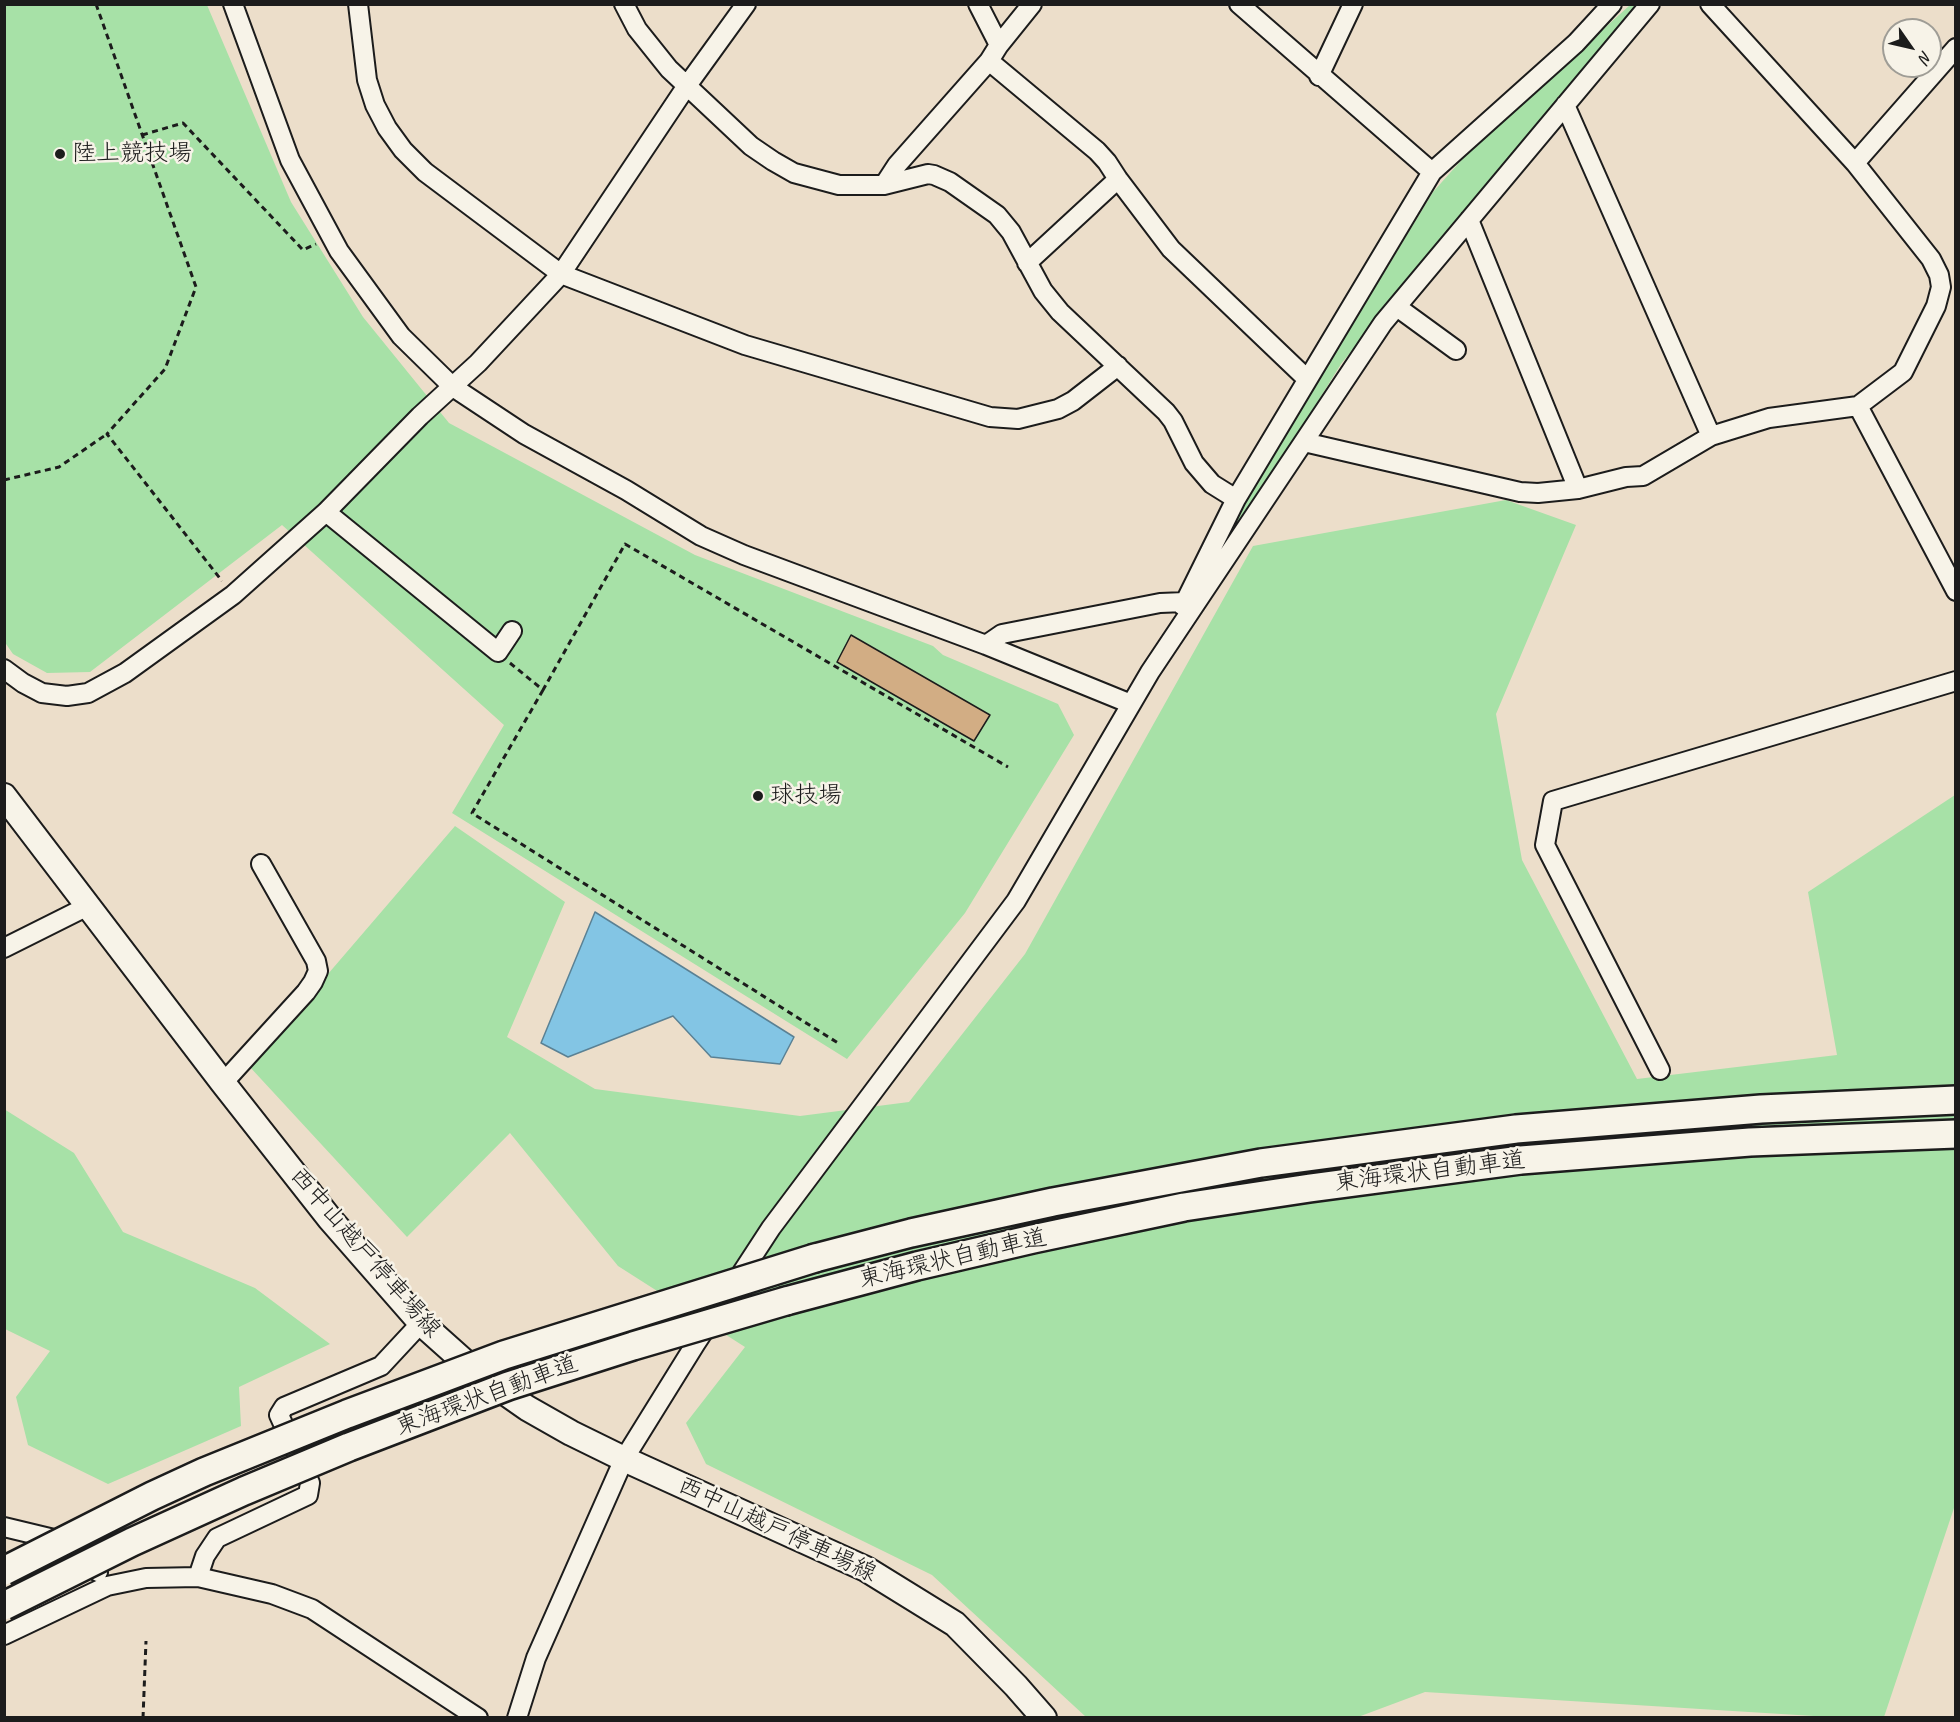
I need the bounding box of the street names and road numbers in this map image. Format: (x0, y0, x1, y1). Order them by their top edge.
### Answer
street label: 東海環状自動車道 (1333, 1146, 1527, 1198)
street label: 西中山越戸停車場線 (283, 1162, 447, 1344)
street label: 東海環状自動車道 (856, 1223, 1050, 1295)
street label: 東海環状自動車道 (392, 1350, 582, 1442)
street label: 西中山越戸停車場線 (673, 1471, 881, 1589)

